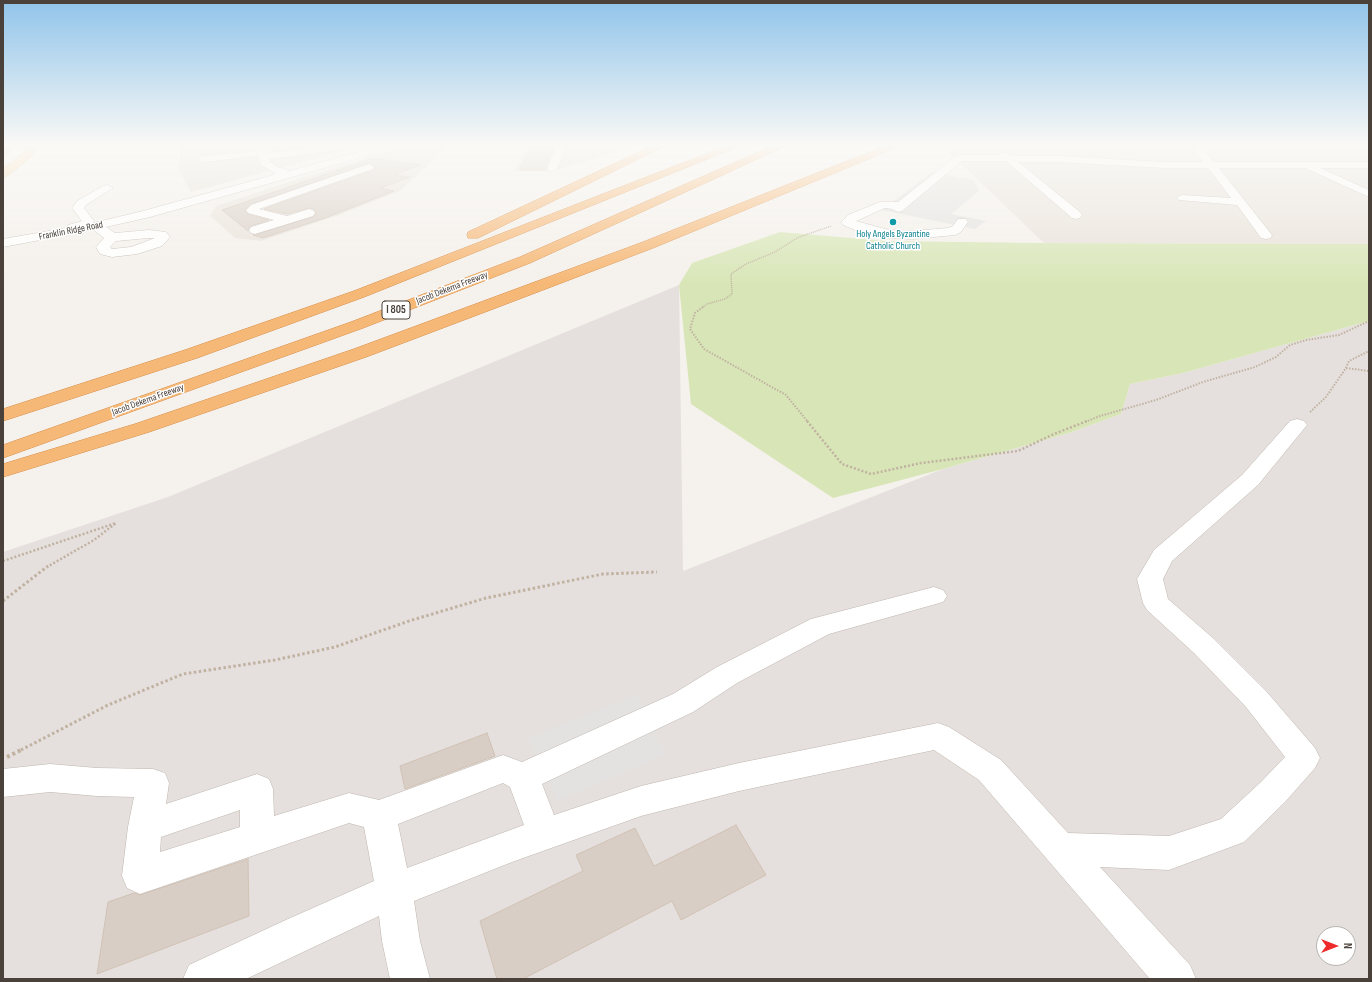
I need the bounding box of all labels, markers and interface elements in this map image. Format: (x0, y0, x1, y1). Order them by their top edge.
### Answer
marker: Holy Angels Byzantine Catholic Church (888, 217, 898, 227)
street label: Franklin Ridge Road (38, 219, 104, 243)
place label: Holy Angels Byzantine Catholic Church (856, 228, 930, 252)
street label: Jacob Dekema Freeway (414, 269, 490, 307)
road number: I 805 (382, 301, 410, 319)
street label: Jacob Dekema Freeway (110, 381, 186, 419)
north arrow (1316, 926, 1356, 966)
text: N (1341, 943, 1354, 949)

